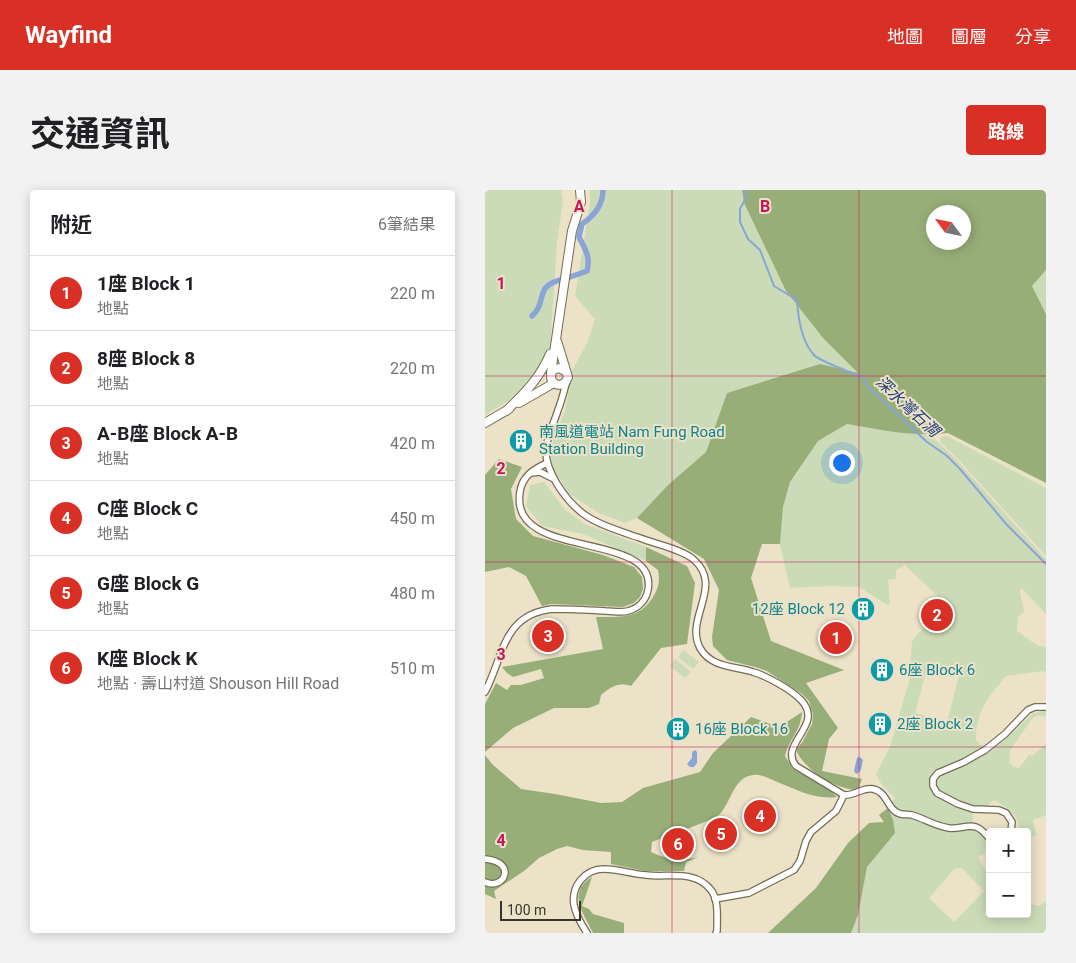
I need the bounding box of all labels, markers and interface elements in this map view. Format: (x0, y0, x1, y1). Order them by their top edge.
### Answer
text: Wayfind (25, 21, 112, 49)
text: 地圖 (887, 26, 923, 47)
text: 圖層 (951, 26, 987, 47)
text: 分享 (1015, 26, 1051, 47)
button: 路線 (966, 105, 1046, 155)
text: 交通資訊 (30, 114, 170, 155)
text: A (574, 197, 585, 216)
text: B (760, 197, 770, 216)
north arrow (926, 205, 971, 250)
text: 附近 (50, 213, 92, 237)
text: 6筆結果 (378, 215, 435, 234)
text: 1座 Block 1 (97, 272, 195, 295)
text: 1 (496, 274, 506, 293)
text: 1 (61, 284, 71, 303)
text: 220 m (390, 284, 435, 303)
text: 地點 (97, 299, 129, 318)
text: 8座 Block 8 (97, 347, 195, 370)
text: 2 (61, 359, 71, 378)
text: 220 m (390, 359, 435, 378)
water label: 深水灣石澗 (872, 372, 945, 442)
text: 地點 (97, 374, 129, 393)
text: A-B座 Block A-B (97, 422, 238, 445)
place label: 南風道電站 Nam Fung Road Station Building (539, 423, 725, 458)
building icon: 南風道電站 Nam Fung Road Station Building (508, 428, 534, 454)
text: 3 (61, 434, 71, 453)
text: 420 m (390, 434, 435, 453)
text: 地點 (97, 449, 129, 468)
your location (829, 450, 855, 476)
text: 2 (496, 459, 506, 478)
text: C座 Block C (97, 497, 198, 520)
text: 4 (61, 509, 71, 528)
text: 450 m (390, 509, 435, 528)
text: 地點 (97, 524, 129, 543)
text: G座 Block G (97, 572, 199, 595)
text: 5 (61, 584, 71, 603)
text: 480 m (390, 584, 435, 603)
building icon: 12座 Block 12 (850, 596, 876, 622)
pin: 2 (921, 596, 953, 634)
text: 地點 (97, 599, 129, 618)
place label: 12座 Block 12 (752, 600, 845, 618)
pin: 3 (532, 617, 564, 655)
pin: 1 (820, 619, 852, 657)
text: 3 (496, 645, 506, 664)
text: K座 Block K (97, 647, 198, 670)
building icon: 6座 Block 6 (869, 657, 895, 683)
text: 6 (61, 659, 71, 678)
text: 510 m (390, 659, 435, 678)
place label: 6座 Block 6 (899, 661, 975, 679)
text: 地點 · 壽山村道 Shouson Hill Road (97, 674, 339, 693)
building icon: 2座 Block 2 (867, 711, 893, 737)
place label: 2座 Block 2 (897, 715, 973, 733)
building icon: 16座 Block 16 (665, 716, 691, 742)
place label: 16座 Block 16 (695, 720, 788, 738)
pin: 4 (744, 797, 776, 835)
pin: 5 (705, 815, 737, 853)
pin: 6 (662, 825, 694, 863)
map controls (986, 828, 1031, 918)
button: + (986, 828, 1031, 873)
text: 4 (496, 831, 506, 850)
button: − (986, 873, 1031, 918)
scale bar (500, 898, 581, 921)
text: 100 m (507, 902, 546, 918)

